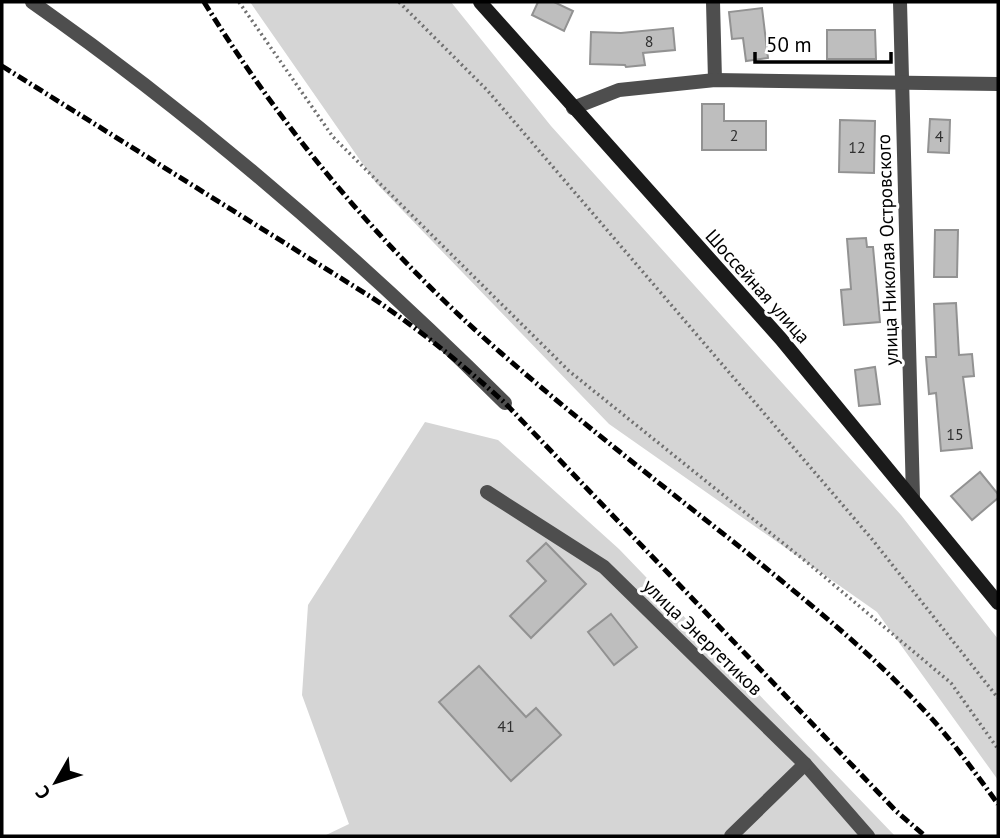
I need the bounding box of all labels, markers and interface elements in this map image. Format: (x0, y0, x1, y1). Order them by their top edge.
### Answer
scale bar (755, 21, 892, 65)
house number: 8 (645, 31, 653, 51)
text: 50 m (766, 31, 812, 58)
house number: 2 (730, 125, 738, 145)
house number: 4 (935, 126, 944, 146)
street label: улица Николая Островского (871, 134, 903, 366)
house number: 12 (848, 137, 866, 157)
street label: Шоссейная улица (700, 224, 816, 348)
house number: 15 (946, 424, 964, 444)
street label: улица Энергетиков (638, 574, 768, 700)
house number: 41 (497, 716, 515, 736)
north arrow (21, 747, 91, 817)
text: С (30, 781, 55, 804)

